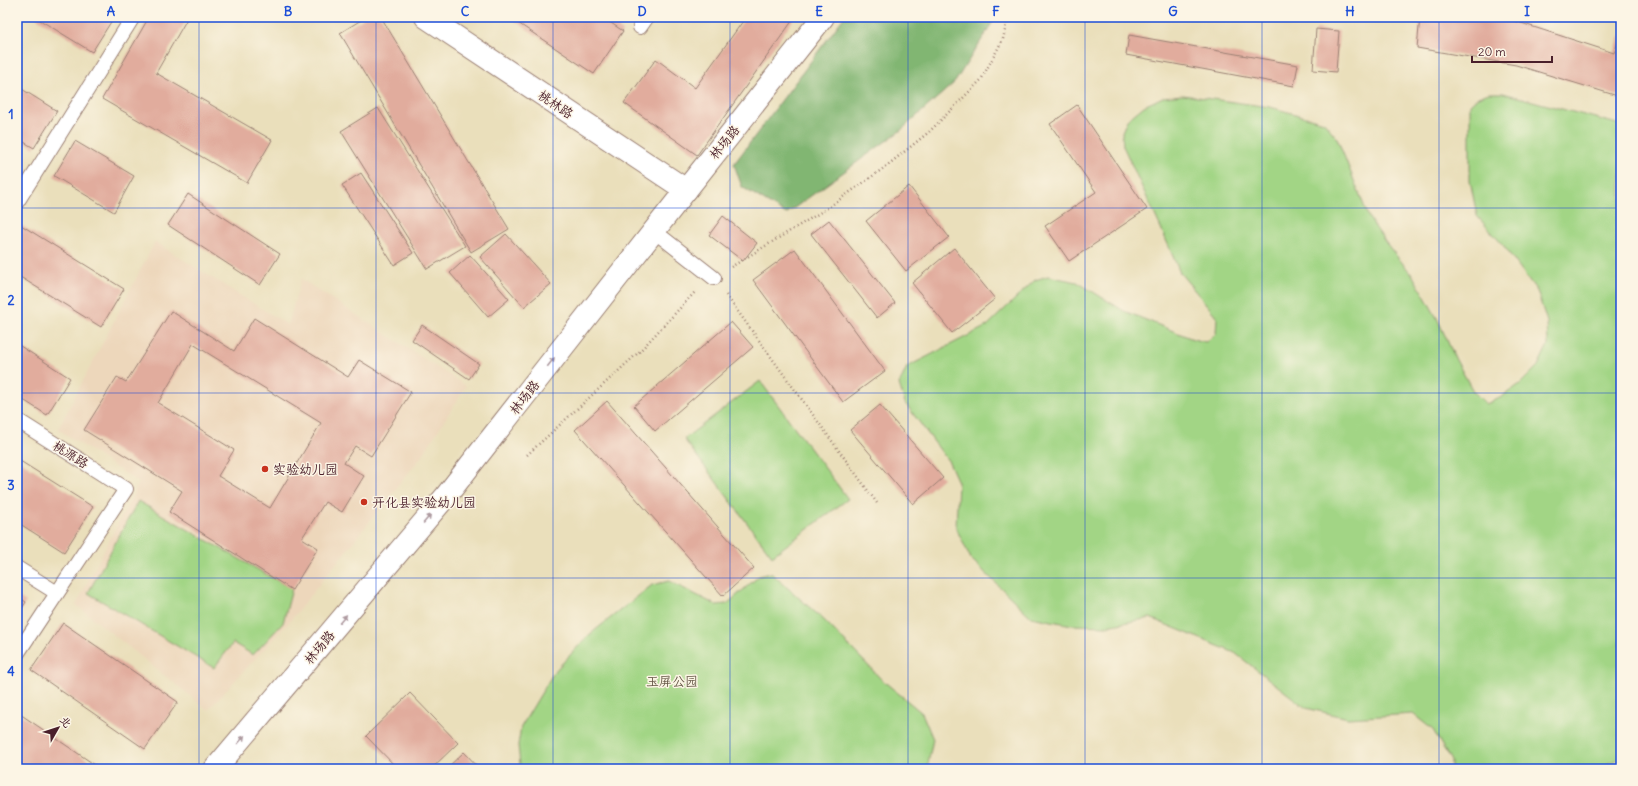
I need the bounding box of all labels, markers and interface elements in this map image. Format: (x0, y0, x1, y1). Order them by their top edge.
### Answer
text: A (107, 3, 116, 20)
text: B (284, 3, 293, 20)
text: C (461, 3, 470, 20)
text: D (637, 3, 647, 20)
text: E (815, 3, 823, 20)
text: F (992, 3, 1000, 20)
text: G (1168, 3, 1178, 20)
text: H (1345, 3, 1355, 20)
text: I (1524, 3, 1530, 20)
scale bar (1472, 38, 1552, 64)
text: 20 m (1478, 44, 1506, 59)
street label: 桃林路 (535, 86, 577, 122)
text: 1 (8, 106, 14, 123)
street label: 林场路 (706, 122, 743, 163)
text: 2 (7, 292, 15, 309)
one-way arrow (546, 357, 555, 368)
street label: 林场路 (506, 377, 543, 418)
street label: 桃源路 (50, 437, 92, 472)
place label: 实验幼儿园 (273, 461, 338, 478)
marker: 实验幼儿园 (260, 464, 270, 474)
text: 3 (7, 477, 15, 494)
place label: 开化县实验幼儿园 (372, 494, 476, 511)
marker: 开化县实验幼儿园 (359, 497, 369, 507)
one-way arrow (422, 514, 431, 525)
one-way arrow (338, 614, 347, 624)
street label: 林场路 (300, 627, 338, 668)
text: 4 (7, 663, 15, 680)
park label: 玉屏公园 (646, 673, 698, 690)
north arrow (38, 708, 78, 748)
text: 北 (57, 713, 75, 730)
one-way arrow (237, 734, 246, 745)

